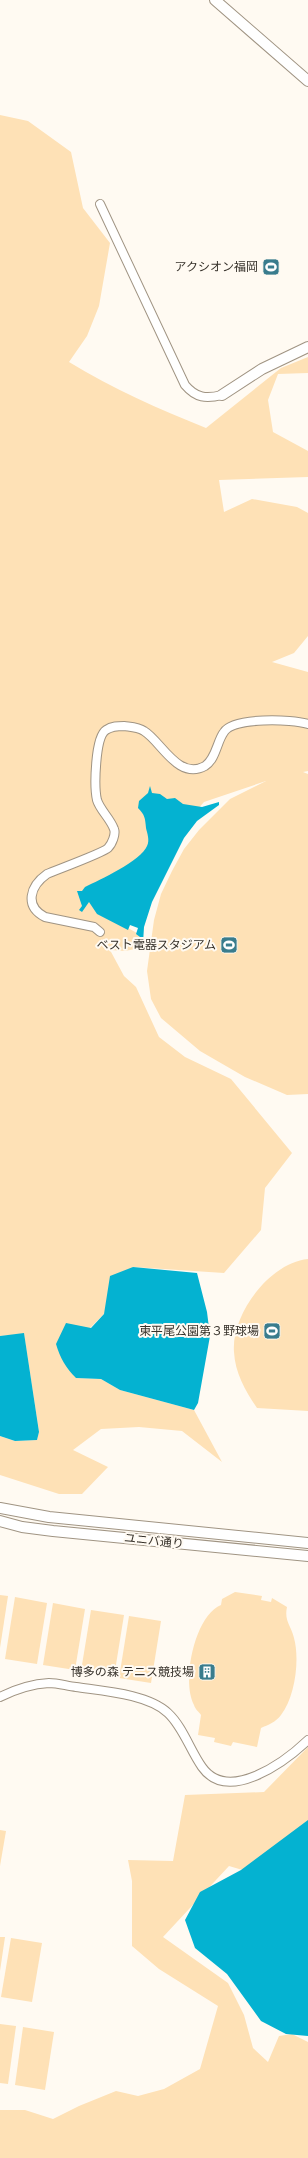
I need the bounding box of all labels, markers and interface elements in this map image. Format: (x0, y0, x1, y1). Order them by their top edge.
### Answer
sports icon: アクシオン福岡 (261, 257, 281, 277)
place label: アクシオン福岡 (175, 260, 258, 274)
sports icon: ベスト電器スタジアム (219, 935, 239, 955)
place label: ベスト電器スタジアム (97, 938, 216, 952)
sports icon: 東平尾公園第３野球場 (262, 1321, 282, 1341)
place label: 東平尾公園第３野球場 (139, 1324, 259, 1338)
street label: ユニバ通り (123, 1531, 185, 1551)
building icon: 博多の森 テニス競技場 (197, 1662, 217, 1682)
place label: 博多の森 テニス競技場 (71, 1665, 194, 1679)

